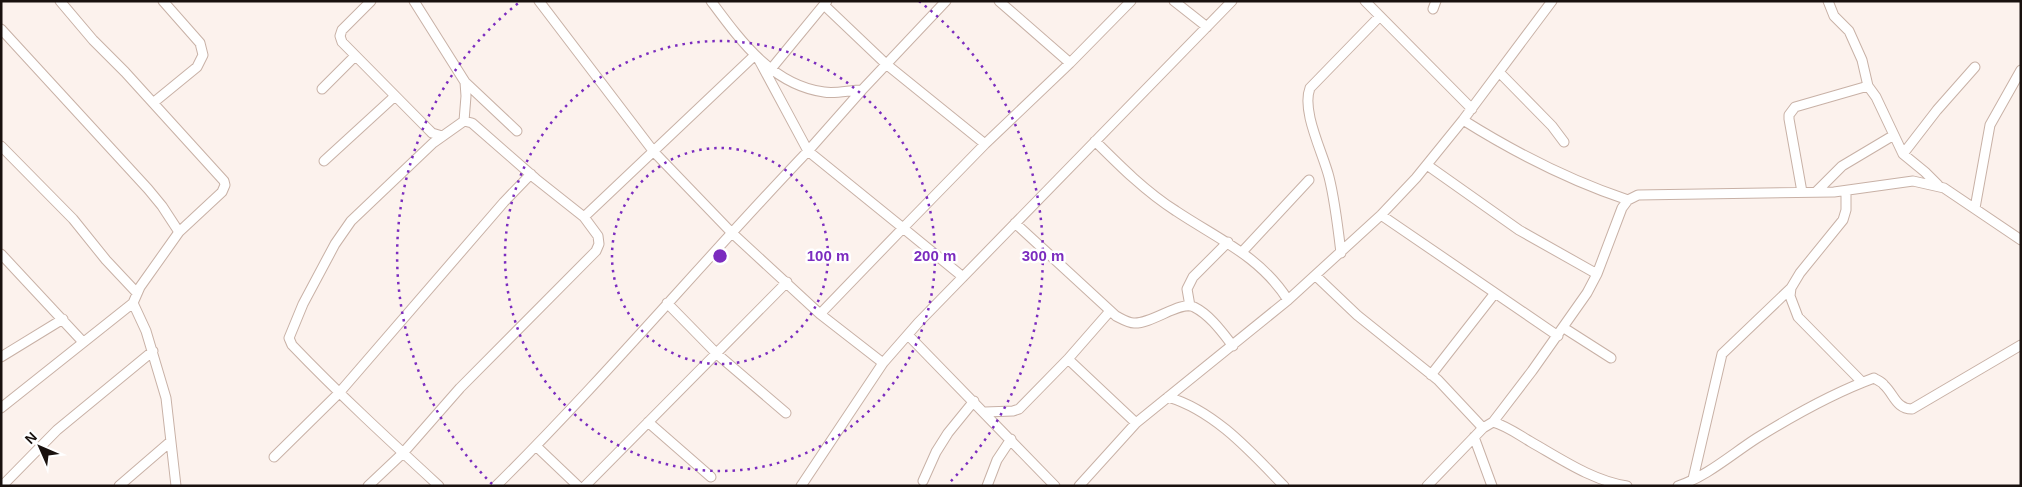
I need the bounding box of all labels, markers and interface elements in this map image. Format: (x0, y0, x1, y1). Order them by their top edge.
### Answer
centre of rings (711, 247, 729, 265)
text: 100 m (807, 247, 849, 264)
text: 200 m (914, 247, 956, 264)
text: 300 m (1022, 247, 1064, 264)
north arrow (15, 422, 65, 472)
text: N (22, 429, 40, 447)

